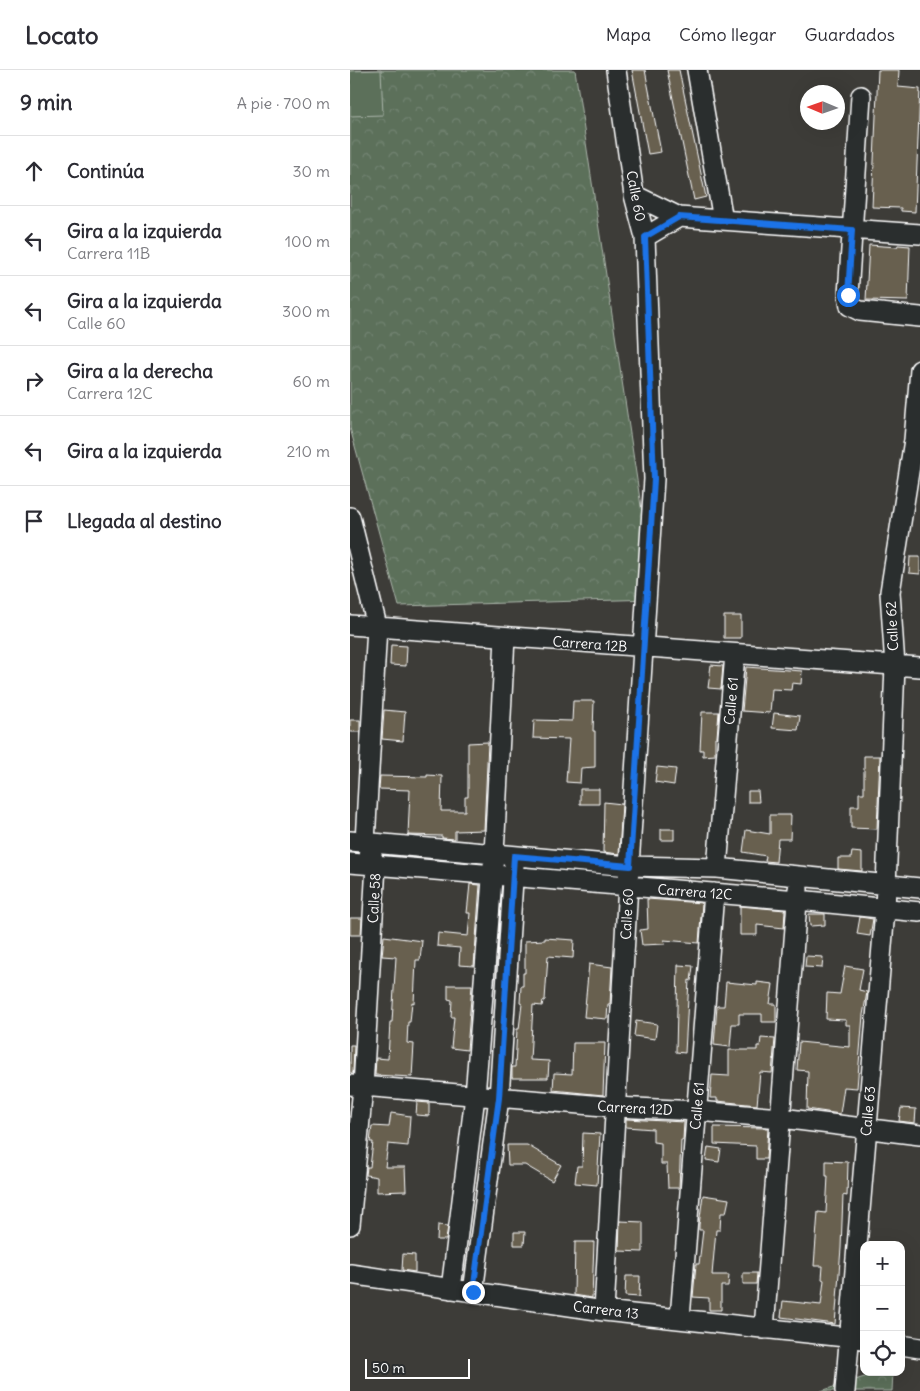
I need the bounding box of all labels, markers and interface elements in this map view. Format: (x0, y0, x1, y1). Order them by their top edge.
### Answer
text: Locato (25, 20, 99, 50)
text: Mapa (606, 23, 651, 46)
text: Cómo llegar (679, 23, 776, 46)
text: Guardados (804, 23, 895, 46)
north arrow (800, 85, 845, 130)
text: 9 min (20, 89, 72, 116)
text: A pie · 700 m (237, 93, 330, 113)
icon: ahead (20, 157, 48, 185)
text: Continúa (67, 159, 144, 183)
text: 30 m (293, 161, 330, 181)
street label: Calle 60 (622, 169, 650, 223)
text: Gira a la izquierda (67, 219, 222, 243)
icon: left (20, 227, 48, 255)
text: 100 m (285, 231, 330, 251)
text: Carrera 11B (67, 243, 150, 263)
route start (837, 284, 860, 307)
text: Gira a la izquierda (67, 289, 222, 313)
icon: left (20, 297, 48, 325)
text: 300 m (282, 301, 330, 321)
text: Calle 60 (67, 313, 126, 333)
text: Gira a la derecha (67, 359, 213, 383)
icon: right (20, 367, 48, 395)
text: 60 m (292, 371, 330, 391)
text: Carrera 12C (67, 383, 153, 403)
icon: left (20, 437, 48, 465)
text: Gira a la izquierda (67, 439, 222, 463)
text: 210 m (287, 441, 330, 461)
icon: arrive (20, 507, 48, 535)
text: Llegada al destino (67, 509, 222, 533)
street label: Calle 62 (882, 600, 902, 651)
street label: Carrera 12B (552, 632, 628, 656)
street label: Calle 61 (720, 676, 742, 726)
street label: Calle 58 (364, 872, 384, 924)
street label: Carrera 12C (657, 880, 733, 904)
street label: Calle 60 (617, 888, 637, 940)
street label: Calle 61 (686, 1081, 708, 1131)
street label: Calle 63 (857, 1085, 879, 1137)
street label: Carrera 12D (597, 1097, 673, 1119)
map controls (860, 1241, 905, 1376)
button: + (860, 1241, 905, 1286)
route end (462, 1281, 485, 1304)
button: − (860, 1286, 905, 1331)
street label: Carrera 13 (572, 1297, 640, 1323)
button: locate (860, 1331, 905, 1376)
scale bar (365, 1356, 470, 1379)
text: 50 m (372, 1359, 405, 1377)

